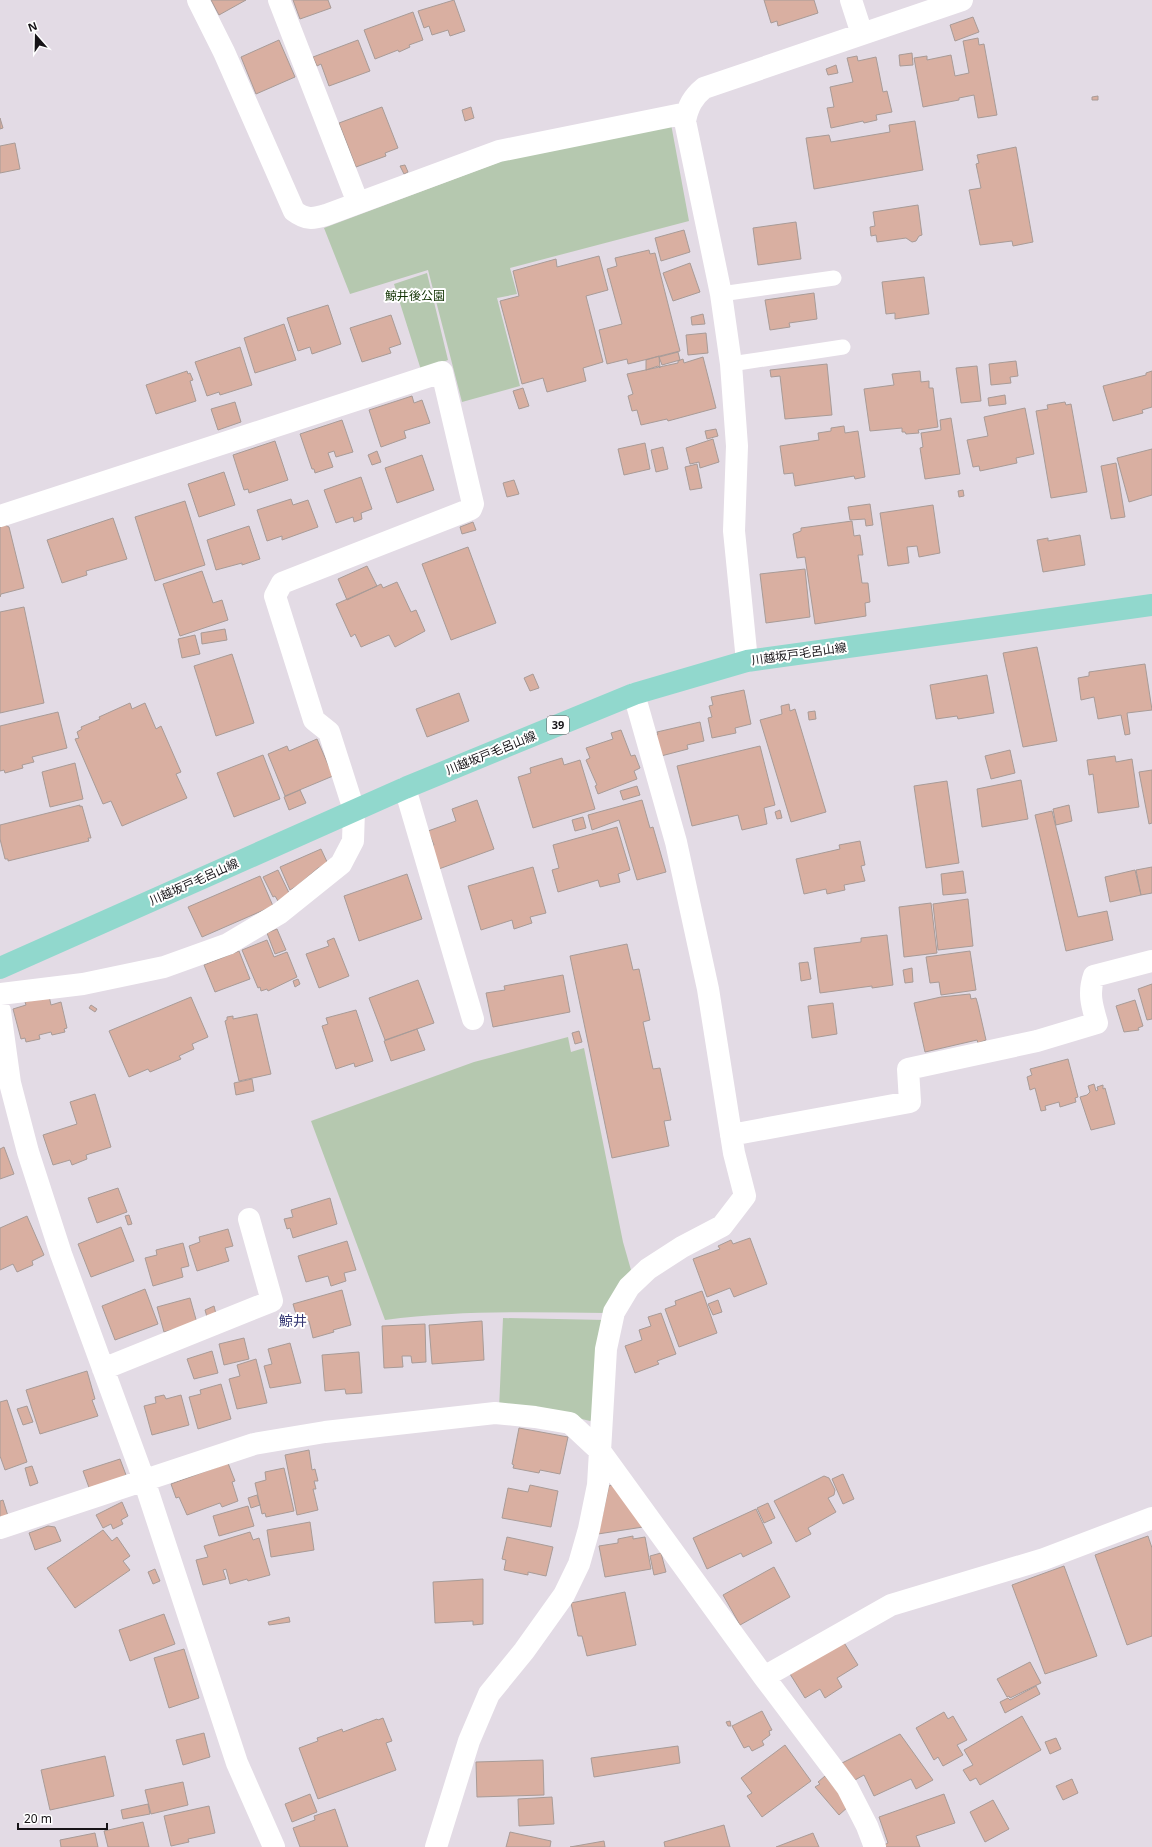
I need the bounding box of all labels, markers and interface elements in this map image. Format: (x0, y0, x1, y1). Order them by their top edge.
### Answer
north arrow (16, 16, 56, 56)
text: N (26, 18, 39, 35)
park label: 鯨井後公園 (385, 287, 445, 304)
street label: 川越坂戸毛呂山線 (750, 638, 848, 669)
road number: 39 (547, 716, 569, 734)
street label: 川越坂戸毛呂山線 (443, 727, 539, 778)
street label: 川越坂戸毛呂山線 (146, 854, 241, 909)
district label: 鯨井 (279, 1311, 307, 1330)
scale bar (18, 1805, 107, 1831)
text: 20 m (24, 1810, 52, 1827)

